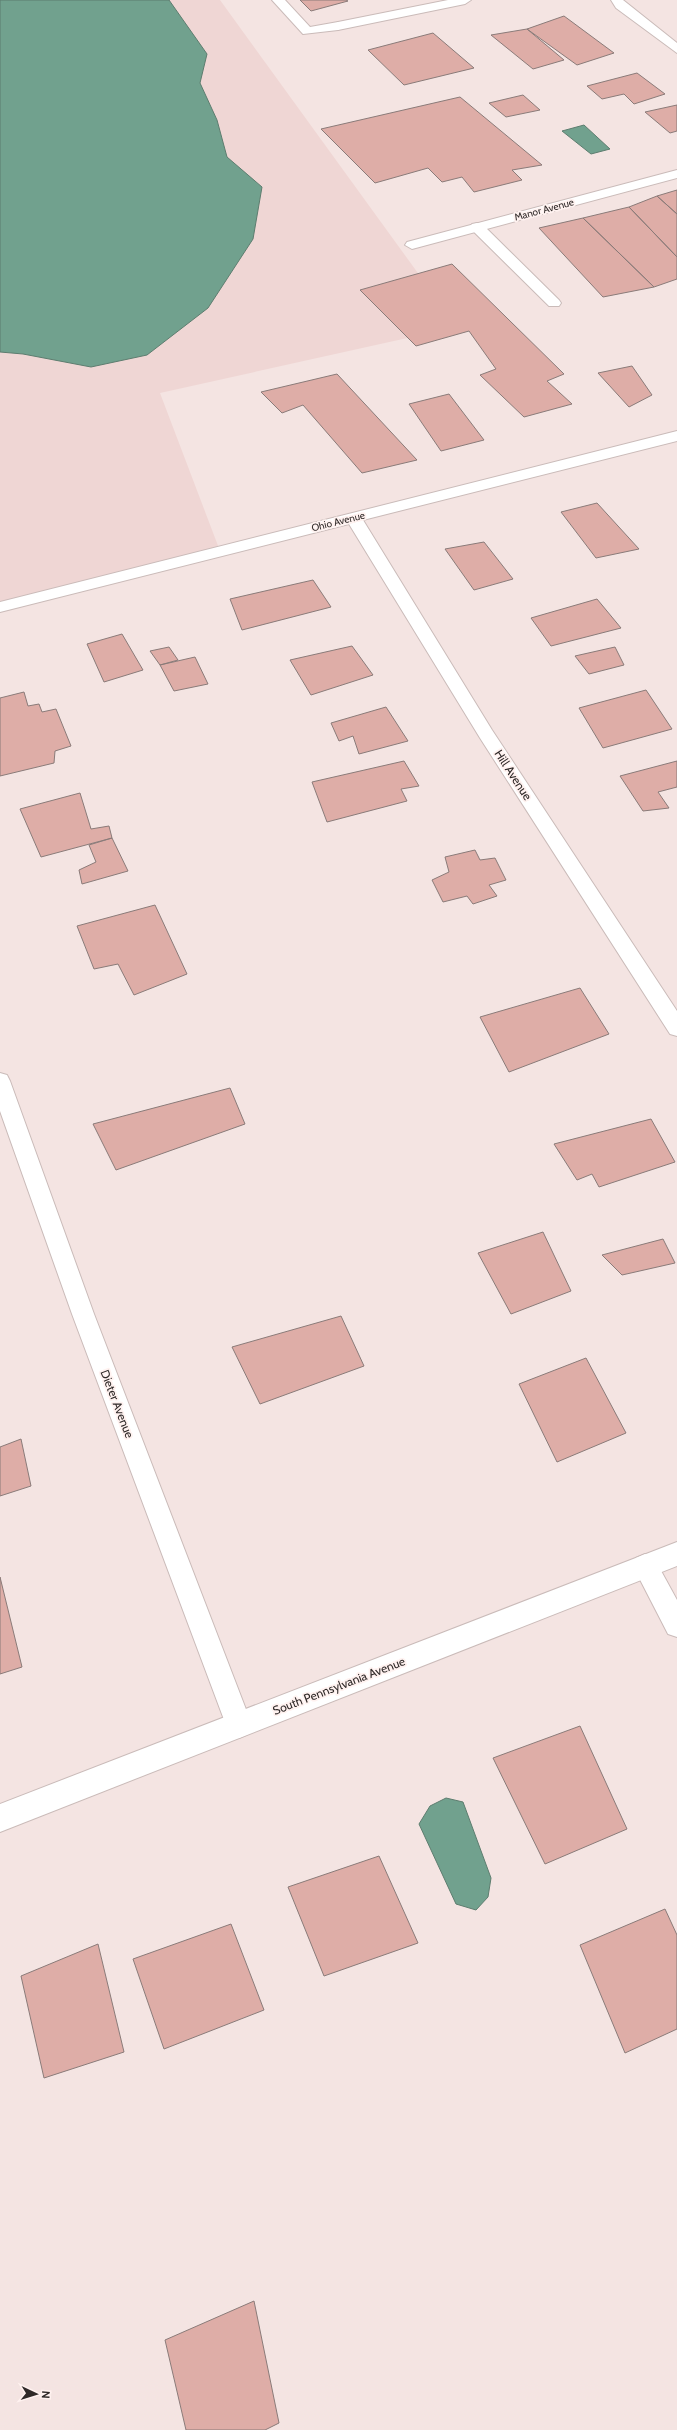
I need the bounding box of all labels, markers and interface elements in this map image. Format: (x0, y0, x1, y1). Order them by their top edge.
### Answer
street label: Manor Avenue (513, 195, 575, 224)
street label: Ohio Avenue (310, 509, 366, 534)
street label: Hill Avenue (492, 747, 535, 803)
street label: Dieter Avenue (98, 1368, 137, 1440)
street label: South Pennsylvania Avenue (271, 1653, 407, 1718)
north arrow (16, 2374, 56, 2414)
text: N (39, 2390, 53, 2399)

